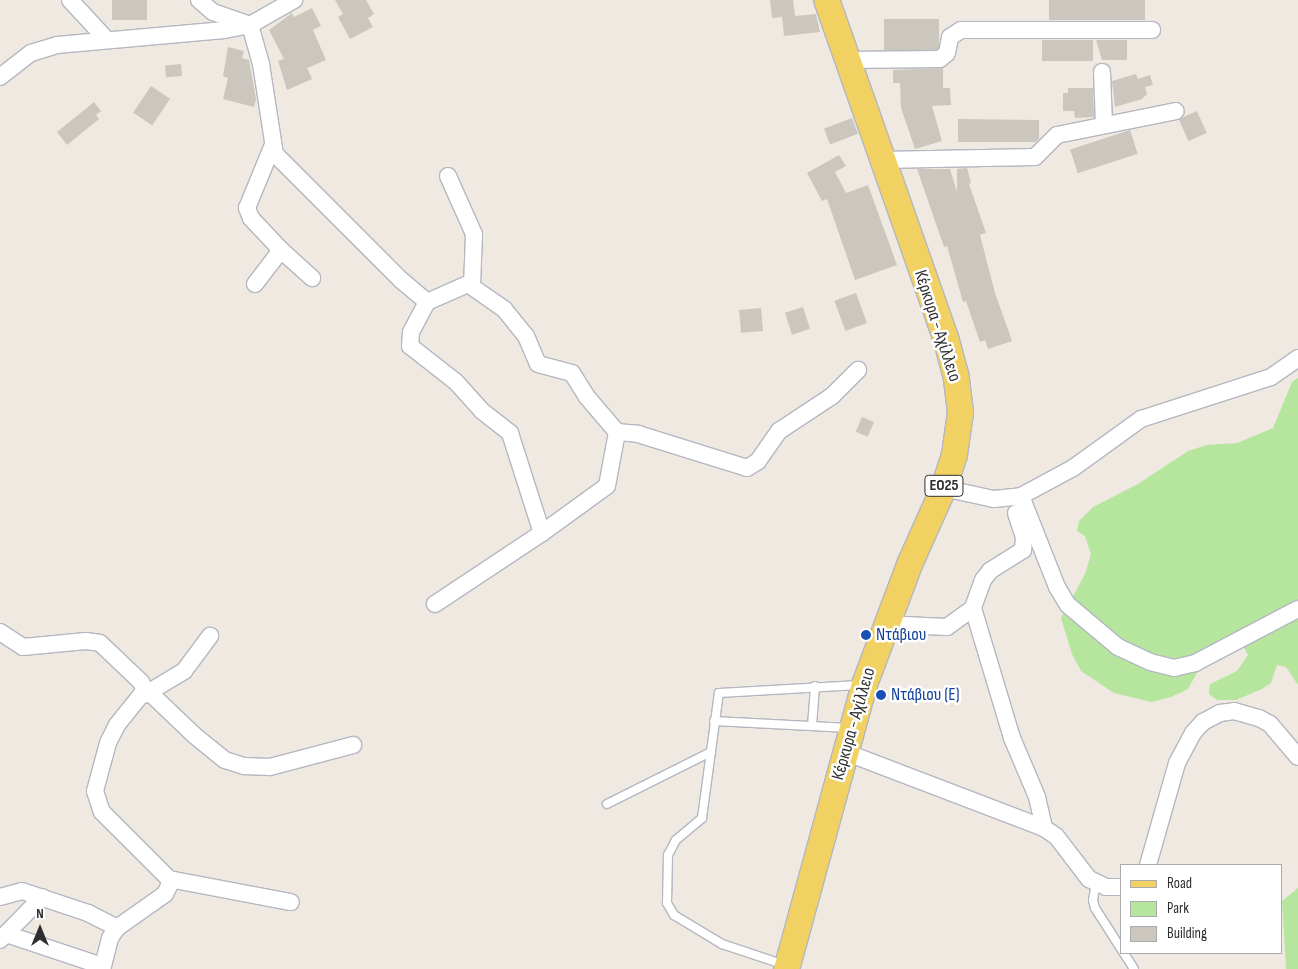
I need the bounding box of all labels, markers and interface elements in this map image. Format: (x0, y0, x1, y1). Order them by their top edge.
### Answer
street label: Κέρκυρα - Αχίλλειο (909, 268, 965, 384)
road number: ΕΟ25 (924, 472, 964, 500)
place label: Ντάβιου (876, 624, 926, 646)
marker: Ντάβιου (860, 629, 872, 641)
street label: Κέρκυρα - Αχίλλειο (828, 665, 880, 783)
place label: Ντάβιου (E) (891, 684, 960, 706)
marker: Ντάβιου (E) (875, 689, 887, 701)
legend (1120, 864, 1283, 954)
text: Road (1167, 874, 1192, 893)
text: Park (1167, 899, 1189, 918)
north arrow (15, 904, 65, 954)
text: N (36, 905, 44, 922)
text: Building (1167, 924, 1207, 943)

